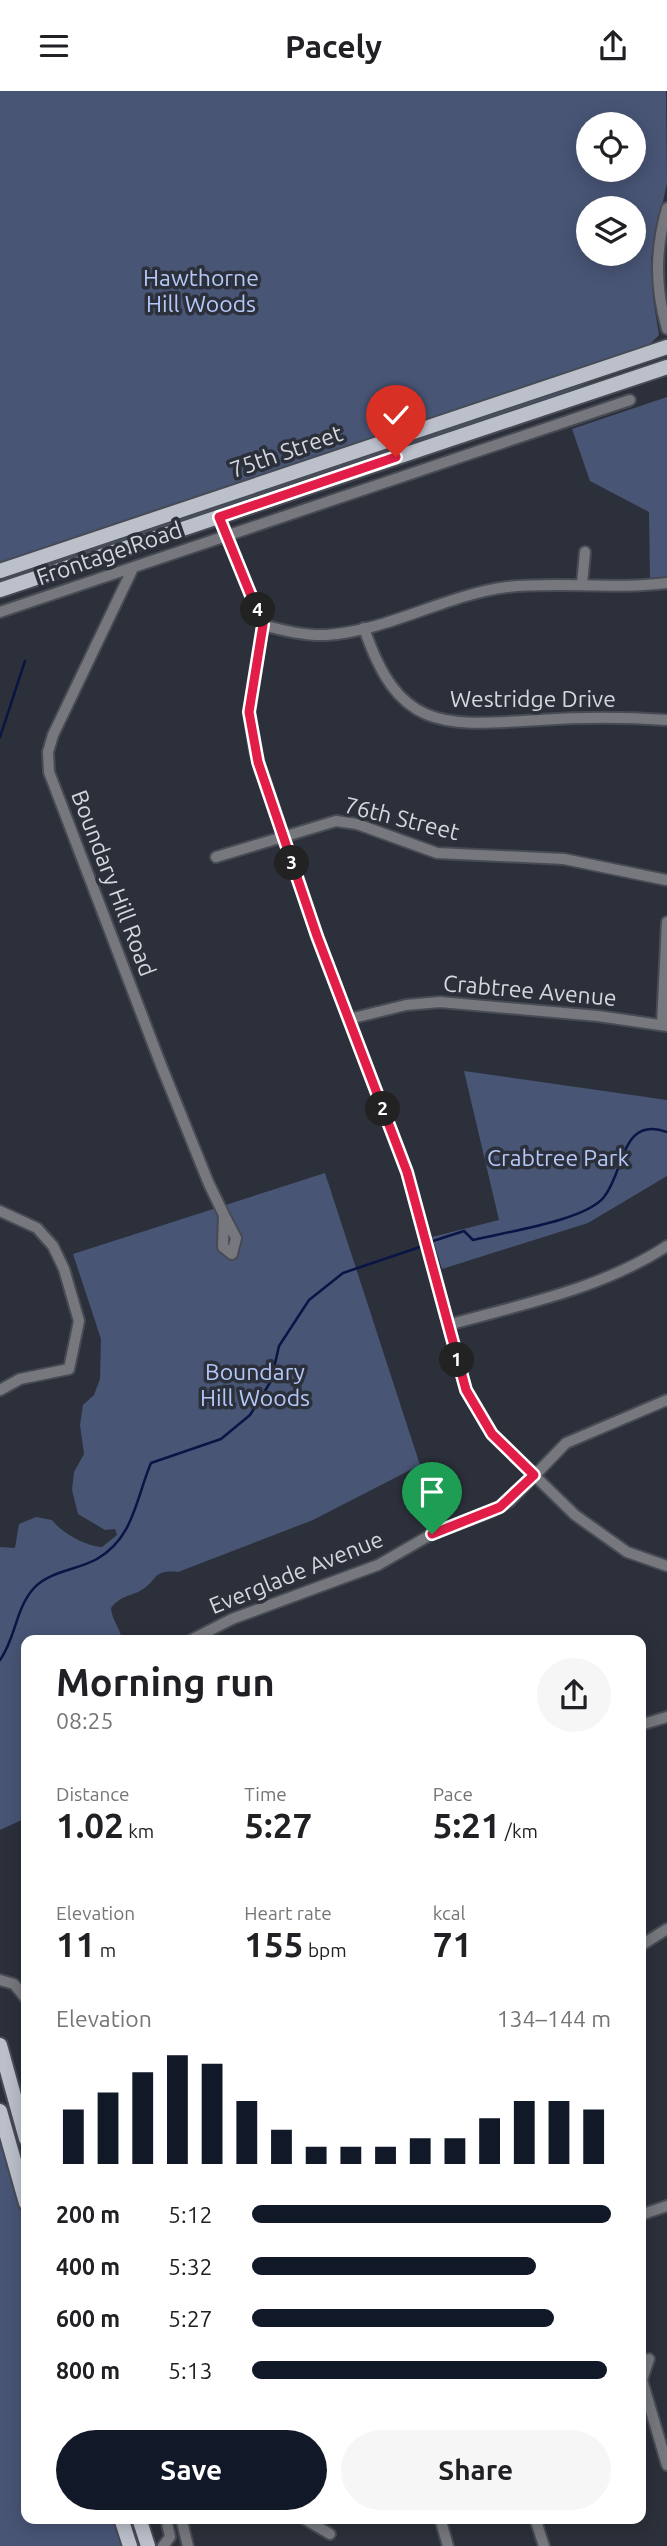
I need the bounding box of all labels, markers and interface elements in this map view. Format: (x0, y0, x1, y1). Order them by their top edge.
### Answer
icon: menu (35, 27, 73, 65)
icon: share (594, 27, 632, 65)
text: Pacely (285, 28, 382, 64)
map controls (576, 112, 646, 266)
button: locate (576, 112, 646, 182)
button: layers (576, 196, 646, 266)
park label: Hawthorne Hill Woods (143, 265, 259, 316)
pin (366, 385, 426, 457)
icon: check (377, 396, 415, 434)
street label: 75th Street (226, 420, 346, 482)
street label: Frontage Road (33, 516, 185, 590)
pin: 4 (240, 593, 276, 627)
text: 4 (252, 598, 263, 620)
street label: Westridge Drive (450, 686, 616, 711)
street label: Boundary Hill Road (67, 786, 161, 980)
street label: 76th Street (342, 792, 462, 844)
pin: 3 (274, 845, 310, 881)
text: 3 (286, 851, 297, 873)
street label: Crabtree Avenue (442, 970, 618, 1010)
pin: 2 (366, 1091, 400, 1127)
text: 2 (377, 1097, 388, 1119)
park label: Crabtree Park (487, 1145, 629, 1170)
pin: 1 (440, 1343, 475, 1377)
text: 1 (451, 1348, 462, 1370)
park label: Boundary Hill Woods (200, 1359, 310, 1410)
pin (402, 1462, 462, 1534)
icon: arrive (413, 1473, 451, 1511)
street label: Everglade Avenue (205, 1526, 387, 1618)
button: share (537, 1658, 611, 1732)
text: Morning run (56, 1661, 275, 1703)
text: 08:25 (56, 1708, 114, 1733)
text: Distance (56, 1783, 130, 1805)
text: Time (244, 1783, 287, 1805)
text: Pace (433, 1783, 473, 1805)
text: 1.02 (56, 1805, 124, 1845)
text: 5:27 (244, 1805, 312, 1845)
text: 5:21 (433, 1805, 501, 1845)
text: km (124, 1820, 154, 1842)
text: /km (501, 1820, 538, 1842)
text: Elevation (56, 1902, 135, 1924)
text: Heart rate (244, 1902, 332, 1924)
text: kcal (433, 1902, 465, 1924)
text: 11 (56, 1924, 95, 1964)
text: 155 (244, 1924, 304, 1964)
text: 71 (433, 1924, 472, 1964)
text: m (95, 1939, 116, 1961)
text: bpm (304, 1939, 347, 1961)
text: Elevation (56, 2006, 152, 2031)
text: 134–144 m (497, 2006, 611, 2031)
text: 200 m (56, 2202, 120, 2227)
text: 5:12 (168, 2202, 213, 2227)
text: 400 m (56, 2254, 120, 2279)
text: 5:32 (168, 2254, 213, 2279)
text: 600 m (56, 2306, 120, 2331)
text: 5:27 (168, 2306, 213, 2331)
text: 800 m (56, 2358, 120, 2383)
text: 5:13 (168, 2358, 213, 2383)
button: Save (56, 2430, 327, 2510)
button: Share (341, 2430, 611, 2510)

